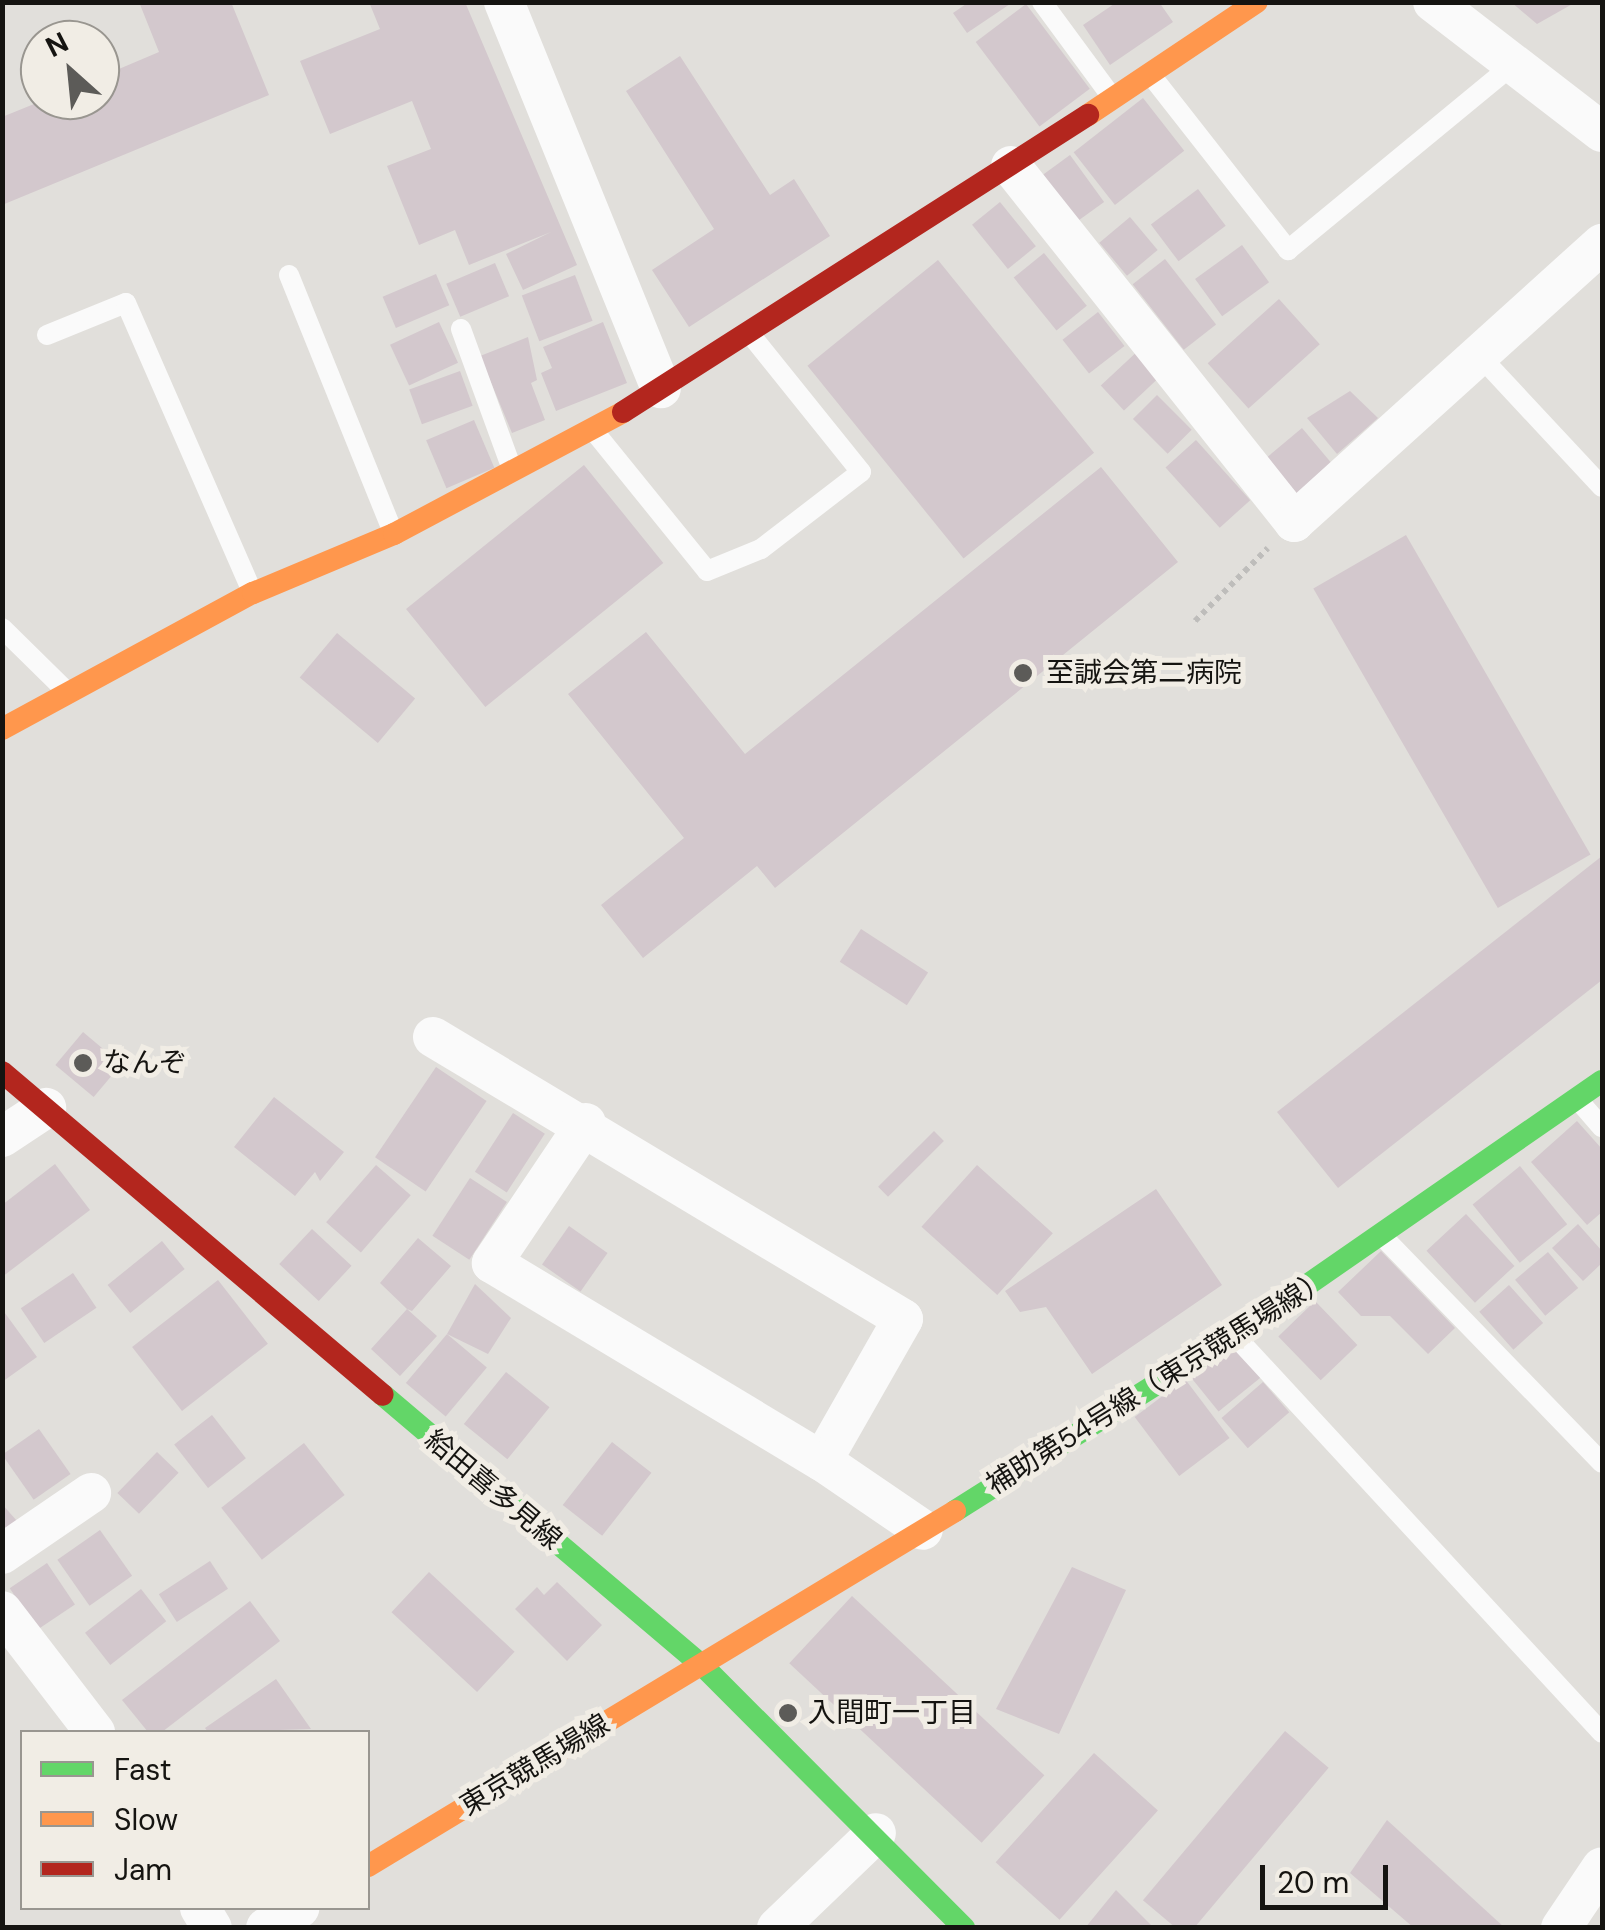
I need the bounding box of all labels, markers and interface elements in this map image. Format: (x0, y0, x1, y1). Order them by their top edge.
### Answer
north arrow (20, 20, 120, 120)
text: N (40, 23, 75, 66)
place label: 至誠会第二病院 (1046, 656, 1242, 690)
marker: 至誠会第二病院 (1010, 660, 1036, 686)
place label: なんぞ (103, 1046, 187, 1080)
marker: なんぞ (72, 1052, 94, 1074)
street label: 補助第54号線（東京競馬場線） (980, 1262, 1336, 1502)
street label: 給田喜多見線 (418, 1423, 568, 1557)
place label: 入間町一丁目 (808, 1696, 976, 1730)
marker: 入間町一丁目 (777, 1702, 799, 1724)
street label: 東京競馬場線 (454, 1707, 616, 1823)
legend (20, 1730, 370, 1910)
text: Fast (114, 1750, 172, 1789)
text: Slow (114, 1800, 178, 1839)
scale bar (1265, 1845, 1392, 1907)
text: Jam (114, 1850, 172, 1889)
text: 20 m (1277, 1863, 1349, 1902)

